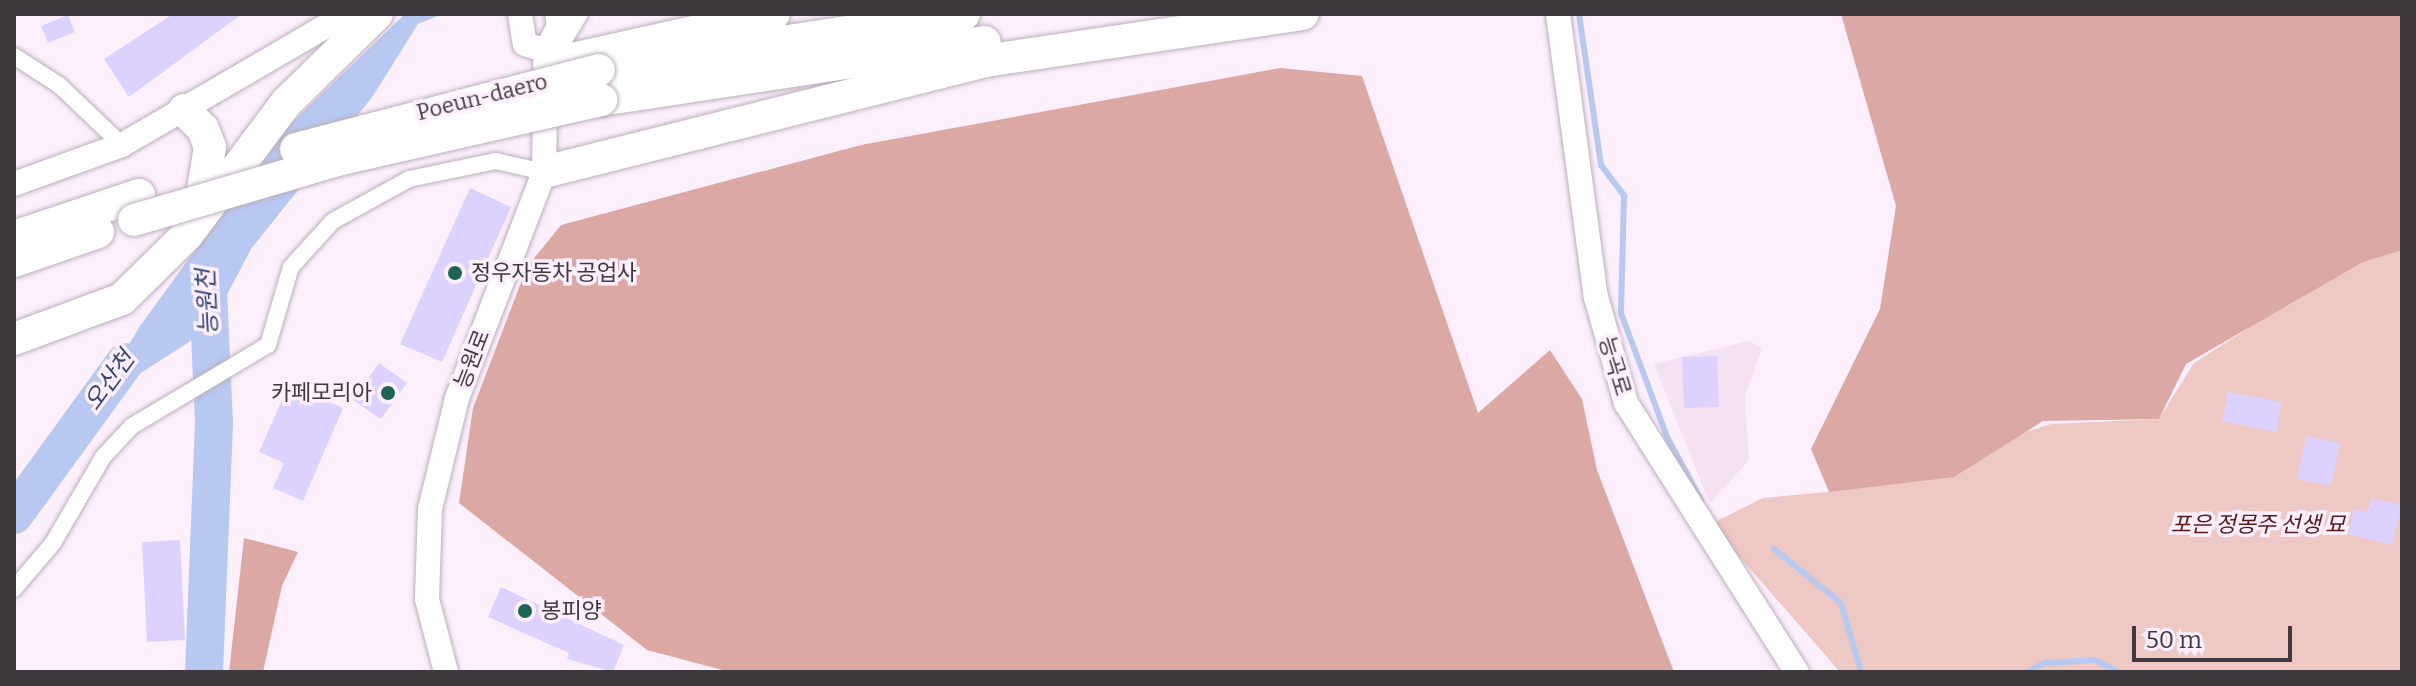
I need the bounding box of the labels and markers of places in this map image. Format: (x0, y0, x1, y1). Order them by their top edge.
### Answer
place label: 정우자동차 공업사 (471, 260, 637, 286)
marker: 정우자동차 공업사 (446, 264, 464, 282)
place label: 카페모리아 (271, 380, 372, 406)
marker: 카페모리아 (379, 384, 397, 402)
place label: 봉피양 (541, 598, 602, 624)
marker: 봉피양 (516, 602, 534, 620)

